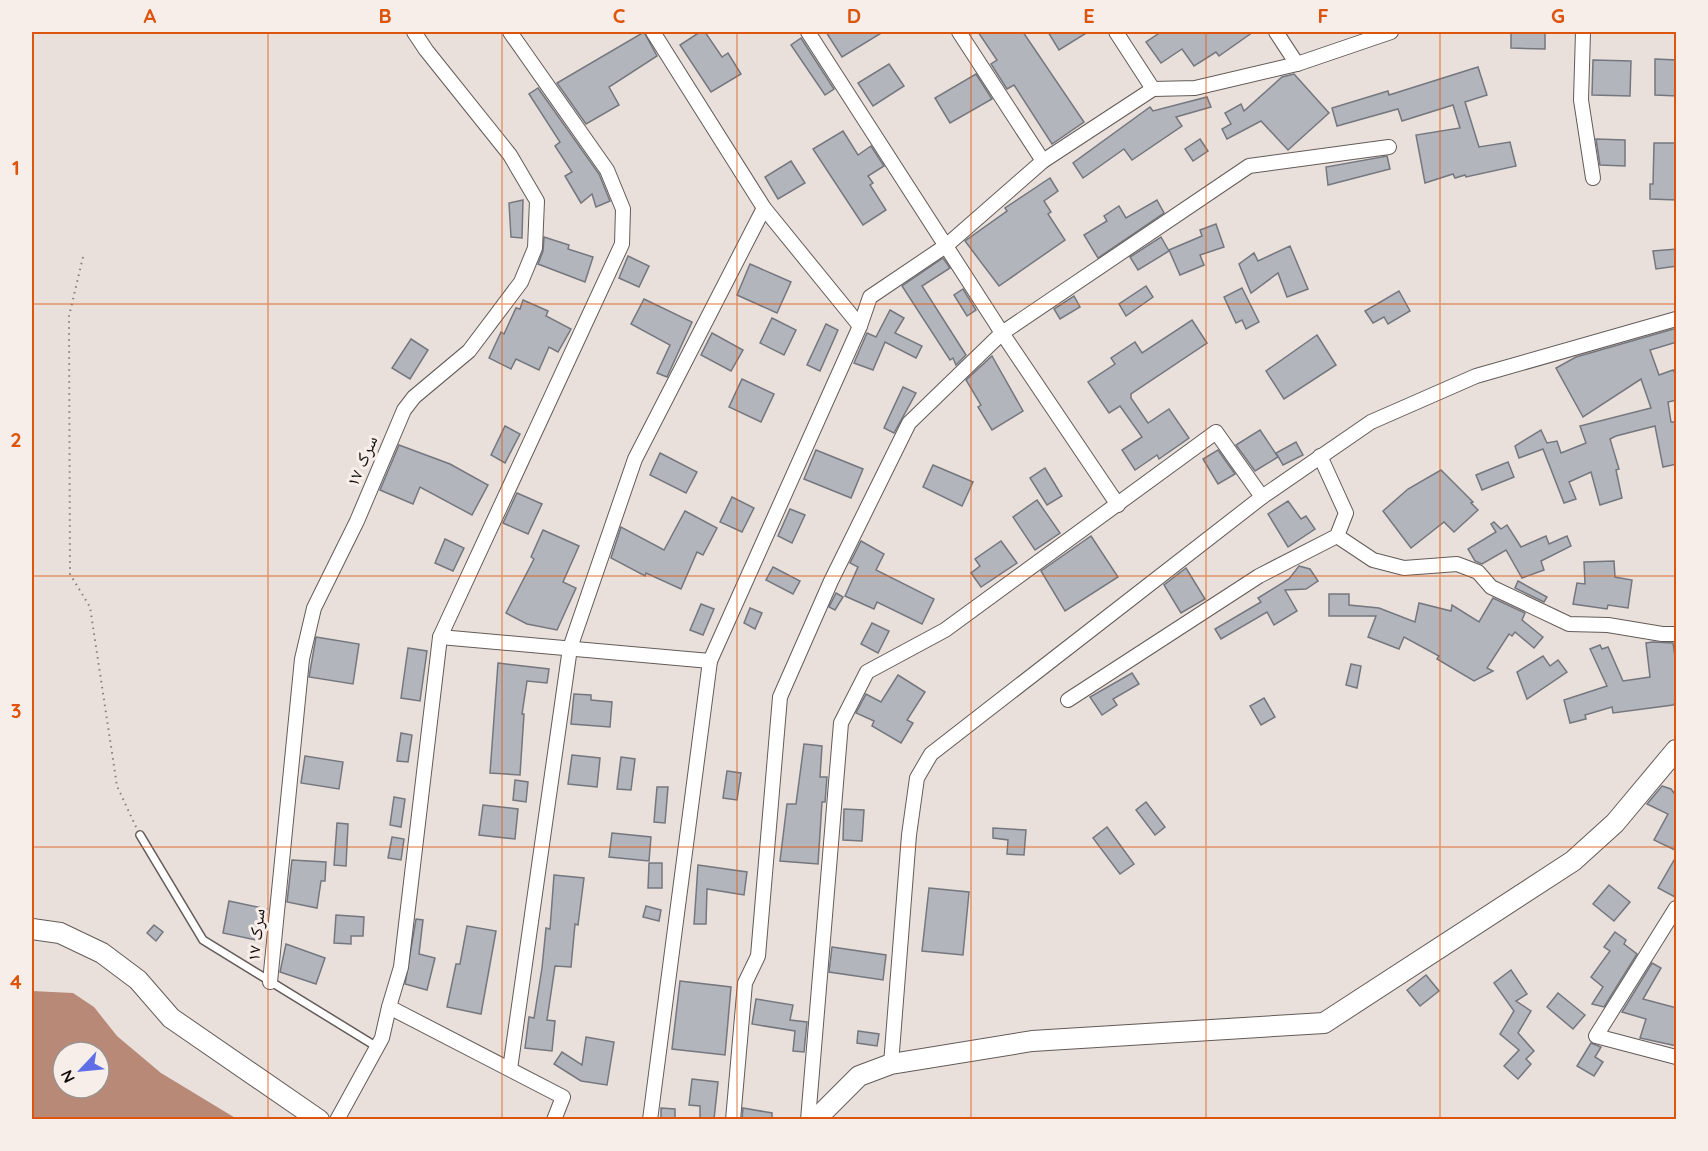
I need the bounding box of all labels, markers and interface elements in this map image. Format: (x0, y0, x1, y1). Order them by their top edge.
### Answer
text: A (144, 3, 157, 28)
text: B (378, 3, 392, 28)
text: C (613, 3, 626, 28)
text: D (847, 3, 861, 28)
text: E (1083, 3, 1095, 28)
text: F (1317, 3, 1329, 28)
text: G (1551, 3, 1565, 28)
text: 1 (12, 155, 20, 180)
text: 2 (10, 427, 22, 452)
street label: سرک ۱۷ (341, 432, 383, 490)
text: 3 (11, 698, 21, 723)
street label: سرک ۱۷ (241, 907, 270, 963)
text: 4 (10, 969, 22, 994)
north arrow (51, 1040, 111, 1100)
text: N (56, 1067, 79, 1086)

